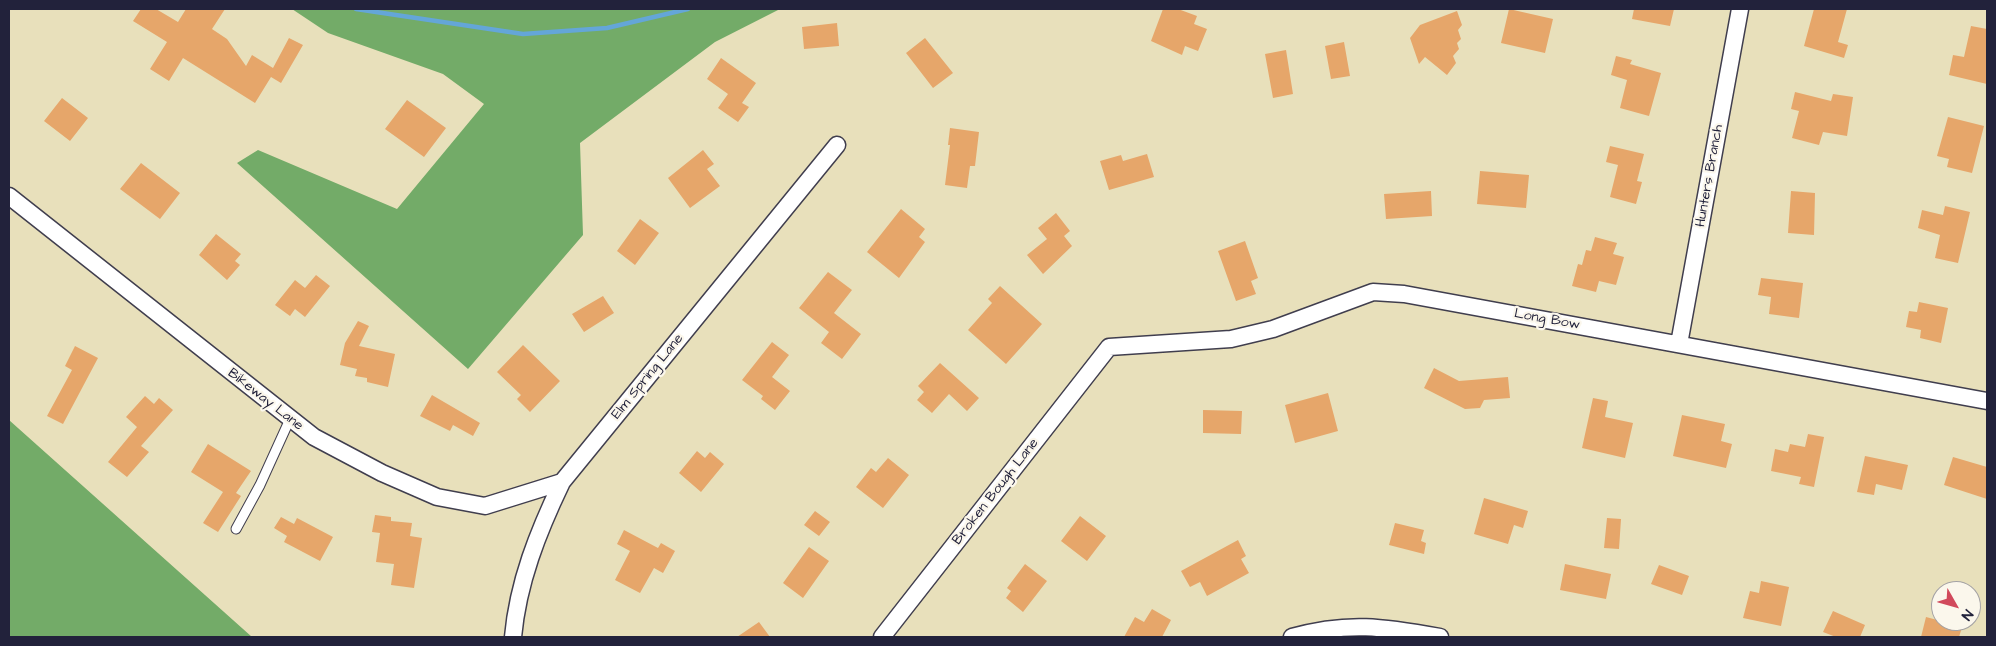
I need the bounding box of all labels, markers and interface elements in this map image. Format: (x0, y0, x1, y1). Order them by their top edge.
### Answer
street label: Hunters Branch (1693, 123, 1727, 229)
street label: Long Bow (1513, 306, 1581, 334)
street label: Elm Spring Lane (608, 331, 688, 423)
street label: Bikeway Lane (224, 365, 306, 435)
street label: Broken Bough Lane (949, 435, 1043, 549)
north arrow (1931, 581, 1981, 631)
text: N (1956, 605, 1978, 624)

